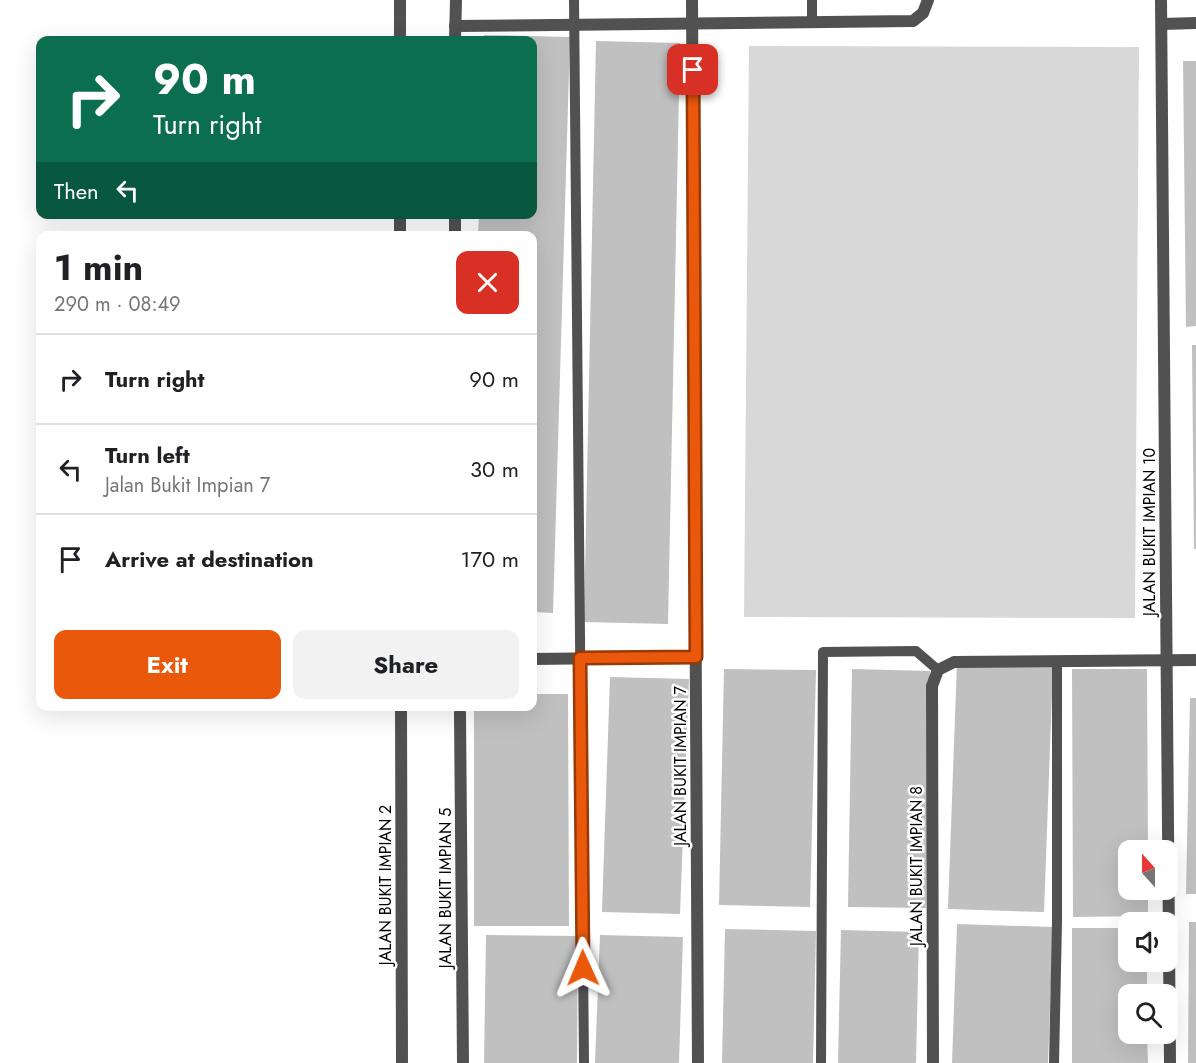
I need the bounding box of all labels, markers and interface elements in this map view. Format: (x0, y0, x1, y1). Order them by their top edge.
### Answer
pin (667, 44, 718, 95)
text: 90 m (153, 49, 256, 110)
icon: arrive (676, 53, 709, 86)
icon: right (54, 60, 132, 138)
text: Turn right (153, 105, 261, 144)
icon: left (111, 174, 144, 207)
text: Then (54, 175, 99, 207)
text: 1 min (54, 241, 143, 293)
button: close (456, 251, 519, 314)
text: 290 m · 08:49 (54, 290, 181, 319)
icon: right (54, 363, 87, 396)
text: Turn right (105, 363, 205, 395)
text: 90 m (469, 363, 519, 395)
text: Turn left (105, 439, 190, 471)
street label: JALAN BUKIT IMPIAN 10 (1138, 448, 1161, 618)
icon: left (54, 453, 87, 486)
text: 30 m (470, 453, 519, 485)
text: Jalan Bukit Impian 7 (105, 471, 270, 500)
icon: arrive (54, 543, 87, 576)
text: Arrive at destination (105, 543, 314, 575)
text: 170 m (461, 543, 519, 575)
button: Exit (54, 630, 281, 699)
button: Share (293, 630, 519, 699)
street label: JALAN BUKIT IMPIAN 7 (669, 686, 692, 848)
street label: JALAN BUKIT IMPIAN 8 (905, 786, 928, 948)
street label: JALAN BUKIT IMPIAN 2 (374, 805, 397, 967)
street label: JALAN BUKIT IMPIAN 5 (434, 808, 457, 970)
north arrow (1118, 840, 1178, 900)
map controls (1118, 840, 1178, 1044)
button: sound (1118, 912, 1178, 972)
position arrow (551, 936, 615, 1000)
button: search (1118, 984, 1178, 1044)

